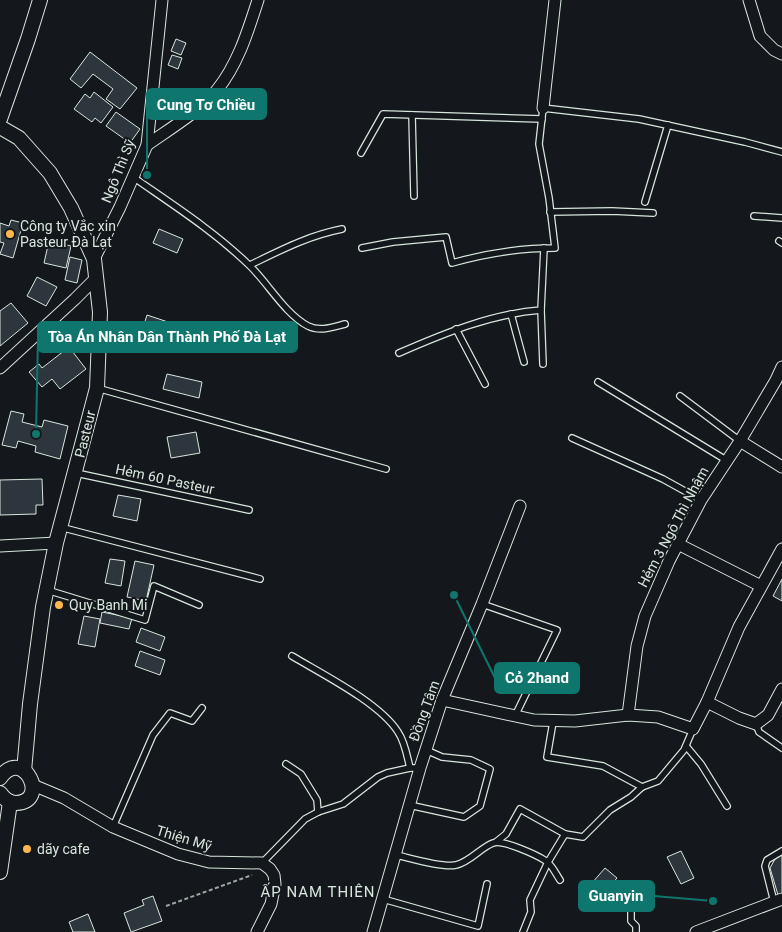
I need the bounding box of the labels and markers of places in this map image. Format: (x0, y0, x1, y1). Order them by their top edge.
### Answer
callout: Cung Tơ Chiều (147, 89, 266, 119)
place label: Công ty Vắc xin Pasteur Đà Lạt (20, 218, 116, 250)
marker: Công ty Vắc xin Pasteur Đà Lạt (4, 228, 16, 240)
callout: Tòa Án Nhân Dân Thành Phố Đà Lạt (38, 322, 297, 352)
place label: Quy Banh Mi (69, 597, 147, 613)
marker: Quy Banh Mi (53, 599, 65, 611)
callout: Cỏ 2hand (495, 663, 579, 693)
place label: dãy cafe (37, 841, 90, 857)
marker: dãy cafe (21, 843, 33, 855)
callout: Guanyin (579, 881, 654, 911)

